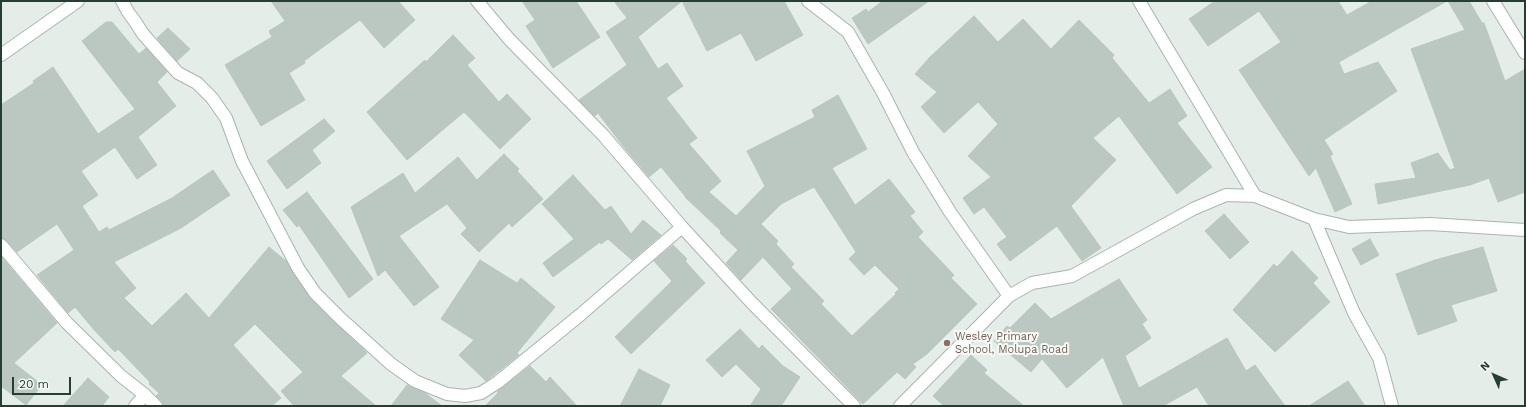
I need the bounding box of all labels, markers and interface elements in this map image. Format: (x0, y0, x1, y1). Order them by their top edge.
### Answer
place label: Wesley Primary School, Molupa Road (955, 330, 1068, 356)
marker: Wesley Primary School, Molupa Road (942, 338, 952, 348)
north arrow (1474, 355, 1514, 395)
text: N (1478, 359, 1493, 374)
scale bar (14, 369, 73, 395)
text: 20 m (19, 377, 49, 391)

